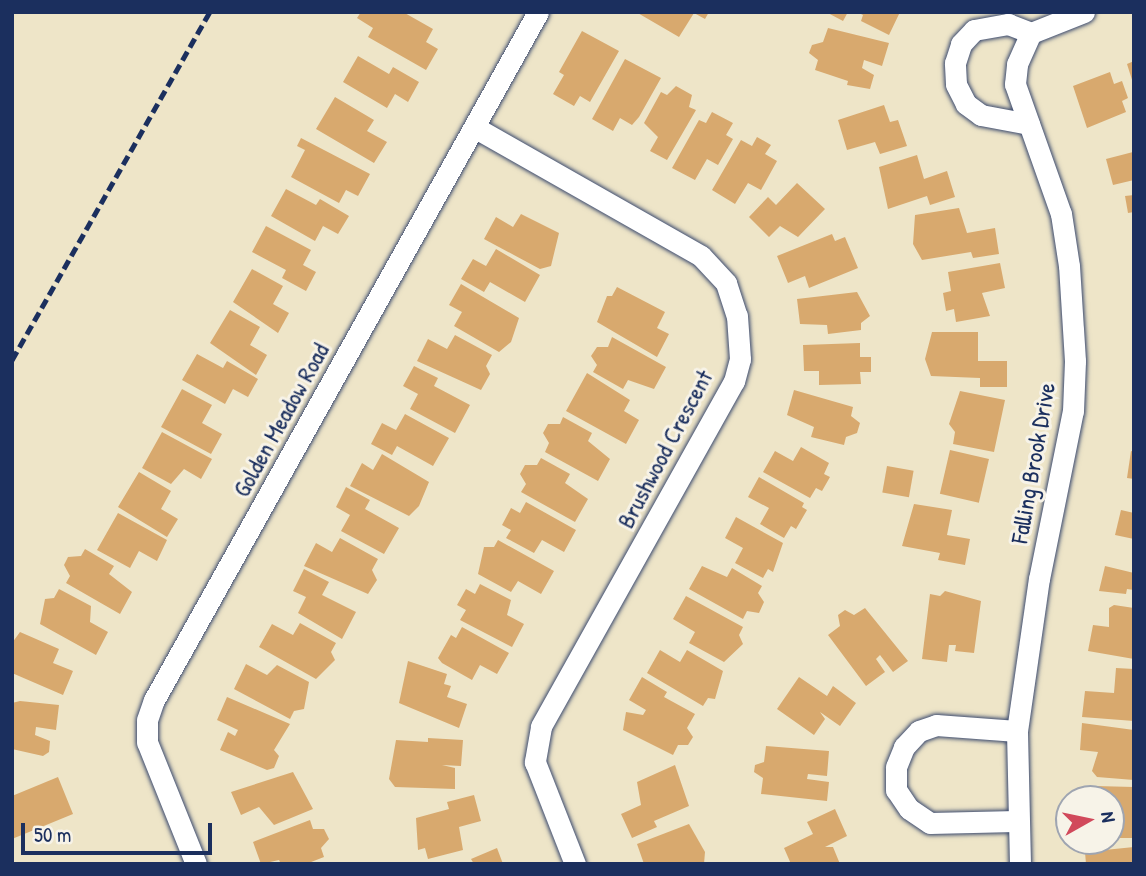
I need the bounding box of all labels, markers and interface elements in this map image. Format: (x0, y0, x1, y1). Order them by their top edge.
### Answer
street label: Golden Meadow Road (227, 338, 335, 502)
street label: Brushwood Crescent (611, 365, 719, 533)
street label: Falling Brook Drive (1005, 380, 1061, 546)
north arrow (1055, 785, 1125, 855)
scale bar (24, 810, 215, 854)
text: N (1095, 810, 1122, 824)
text: 50 m (34, 820, 71, 849)

